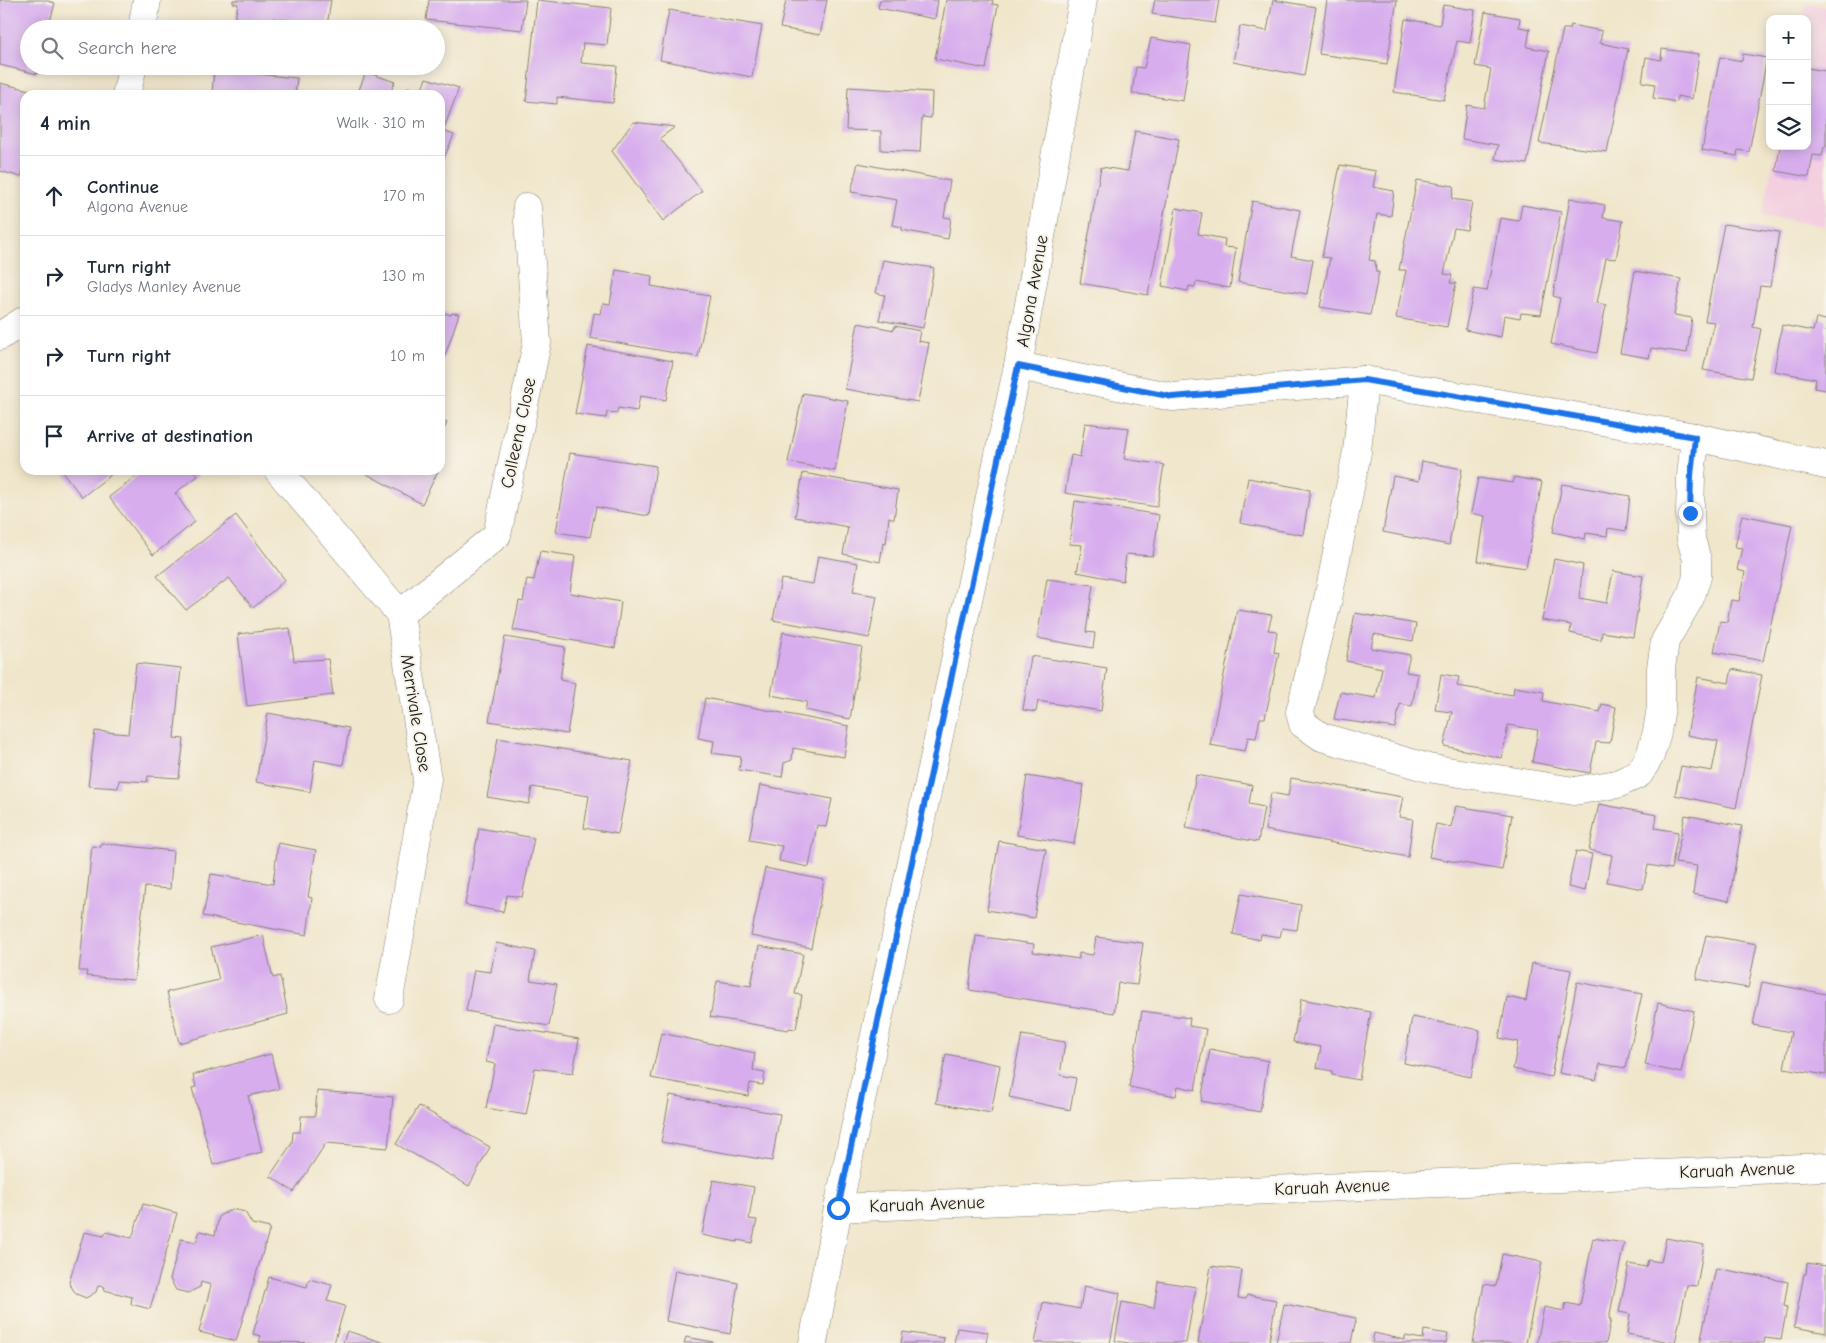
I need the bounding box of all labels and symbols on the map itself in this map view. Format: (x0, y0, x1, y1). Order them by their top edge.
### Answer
street label: Algona Avenue (1012, 233, 1053, 349)
street label: Colleena Close (497, 376, 540, 490)
route end (1679, 502, 1702, 525)
street label: Merrivale Close (396, 653, 435, 773)
street label: Karuah Avenue (1679, 1158, 1795, 1183)
street label: Karuah Avenue (1274, 1175, 1390, 1200)
street label: Karuah Avenue (869, 1192, 985, 1217)
route start (827, 1197, 850, 1220)

